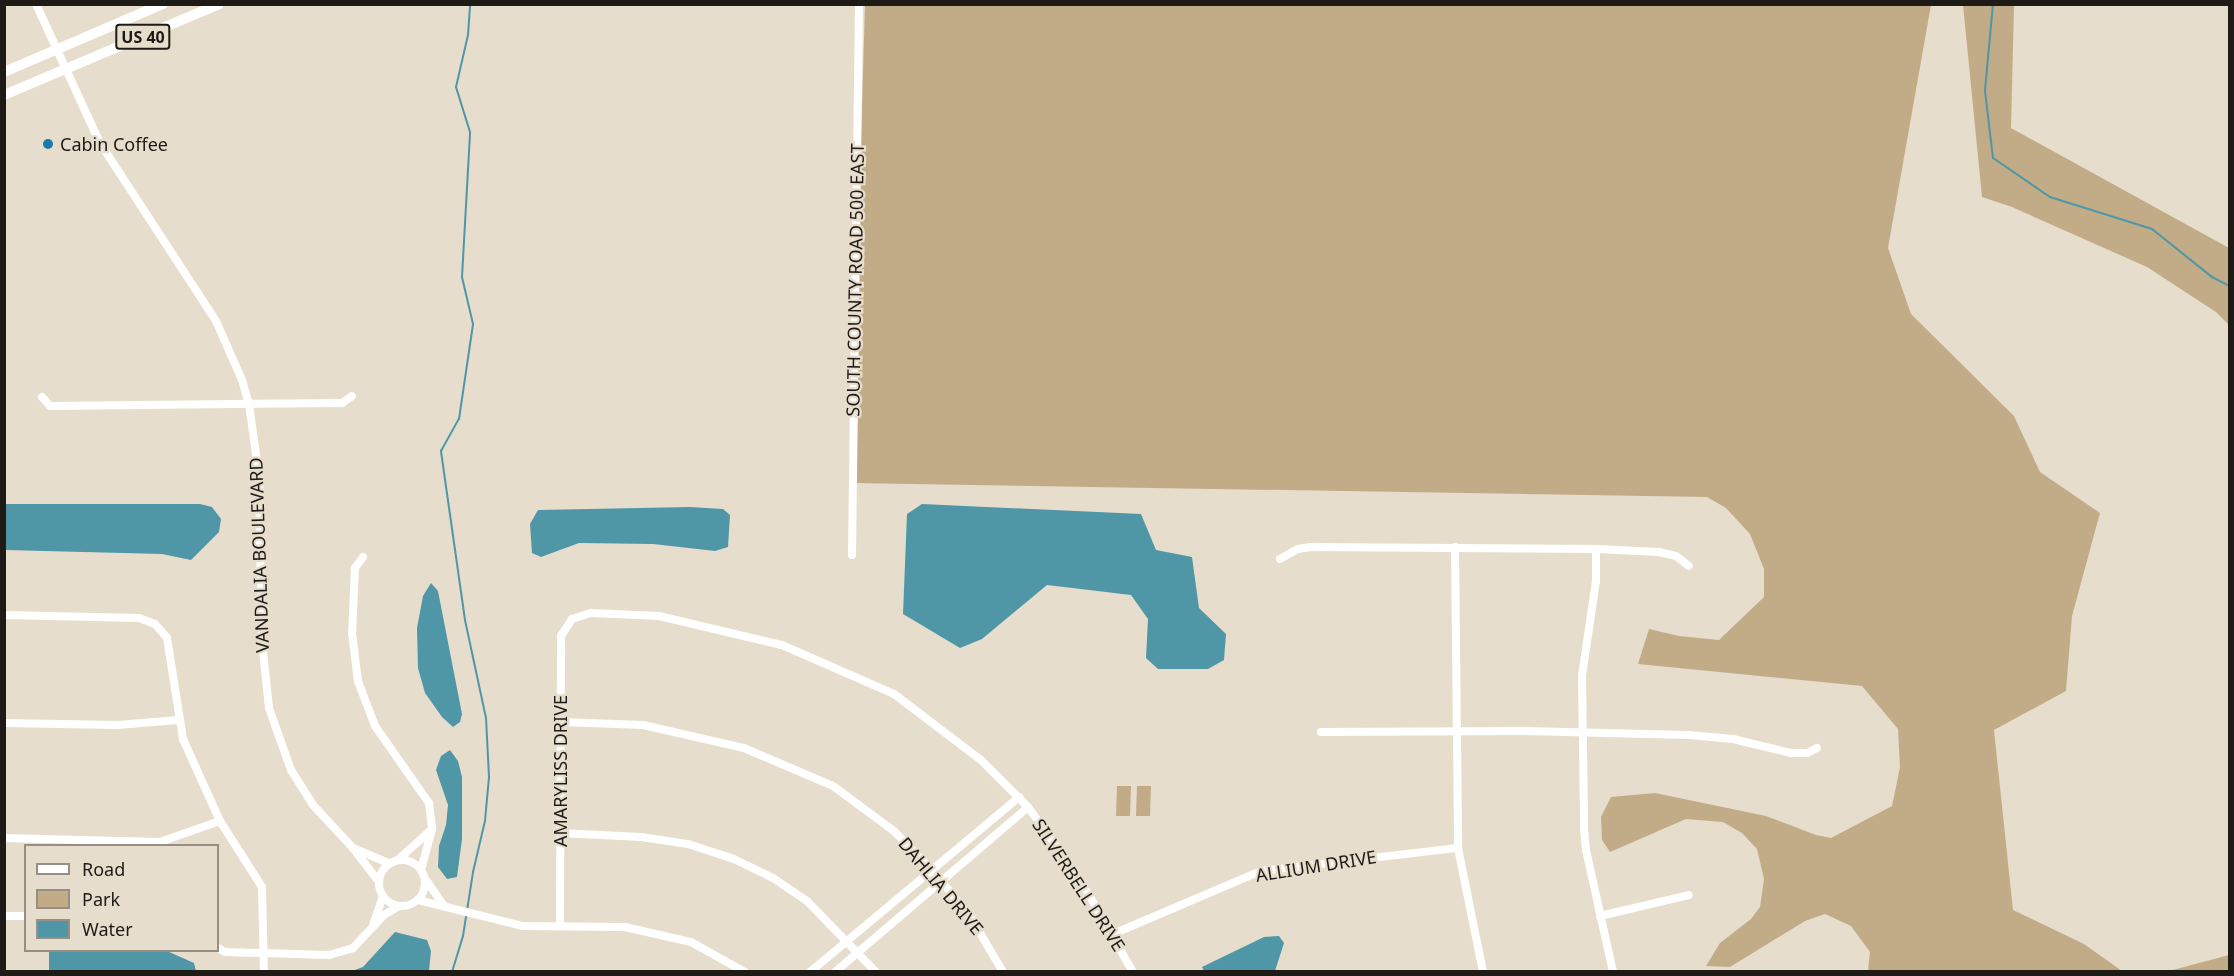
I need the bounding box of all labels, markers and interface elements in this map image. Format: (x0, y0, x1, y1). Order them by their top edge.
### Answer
road number: US 40 (114, 24, 172, 50)
place label: Cabin Coffee (60, 133, 168, 155)
marker: Cabin Coffee (41, 137, 55, 151)
street label: SOUTH COUNTY ROAD 500 EAST (842, 143, 868, 417)
street label: VANDALIA BOULEVARD (245, 457, 273, 653)
street label: AMARYLISS DRIVE (549, 695, 571, 847)
street label: SILVERBELL DRIVE (1028, 815, 1130, 955)
street label: DAHLIA DRIVE (894, 833, 988, 939)
legend (24, 844, 219, 952)
street label: ALLIUM DRIVE (1254, 846, 1378, 886)
text: Road (82, 857, 125, 881)
text: Park (82, 887, 120, 911)
text: Water (82, 917, 133, 941)

